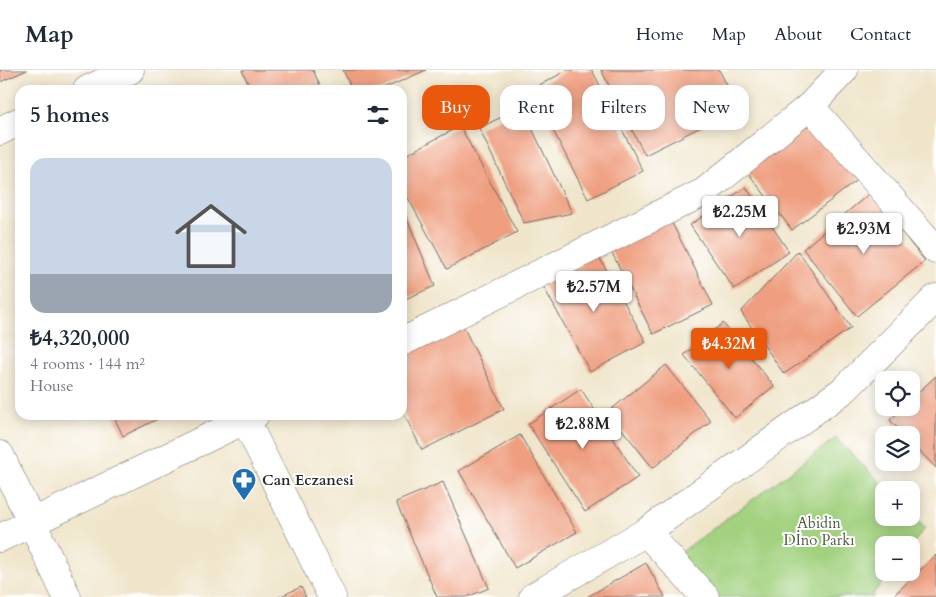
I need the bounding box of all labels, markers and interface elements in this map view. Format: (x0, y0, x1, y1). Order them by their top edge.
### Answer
text: Map (25, 18, 74, 51)
text: Home (636, 22, 684, 47)
text: Map (712, 22, 746, 47)
text: About (774, 22, 822, 47)
text: Contact (850, 22, 911, 47)
chip: Buy (422, 85, 490, 130)
chip: Rent (500, 85, 572, 130)
chip: Filters (582, 85, 665, 130)
chip: New (675, 85, 749, 130)
text: 5 homes (30, 101, 109, 130)
icon: filters (364, 101, 392, 129)
icon: home (166, 191, 256, 281)
pin: ₺2.25M (699, 196, 781, 238)
text: ₺2.25M (713, 201, 767, 223)
pin: ₺2.93M (823, 212, 905, 255)
text: ₺2.93M (837, 218, 891, 240)
pin: ₺2.57M (553, 270, 635, 313)
text: ₺2.57M (567, 276, 621, 298)
text: ₺4,320,000 (30, 324, 130, 353)
pin: ₺4.32M (688, 328, 770, 370)
text: ₺4.32M (702, 333, 756, 355)
text: 4 rooms · 144 m² (30, 353, 145, 375)
map controls (875, 371, 920, 581)
button: locate (875, 371, 920, 416)
text: House (30, 375, 73, 397)
pin: ₺2.88M (542, 408, 624, 450)
text: ₺2.88M (556, 413, 610, 435)
button: layers (875, 426, 920, 471)
pharmacy icon: Can Eczanesi (231, 467, 257, 501)
place label: Can Eczanesi (262, 470, 354, 490)
button: + (875, 481, 920, 526)
park label: Abidin Dİno Parkı (783, 513, 855, 550)
button: − (875, 536, 920, 581)

